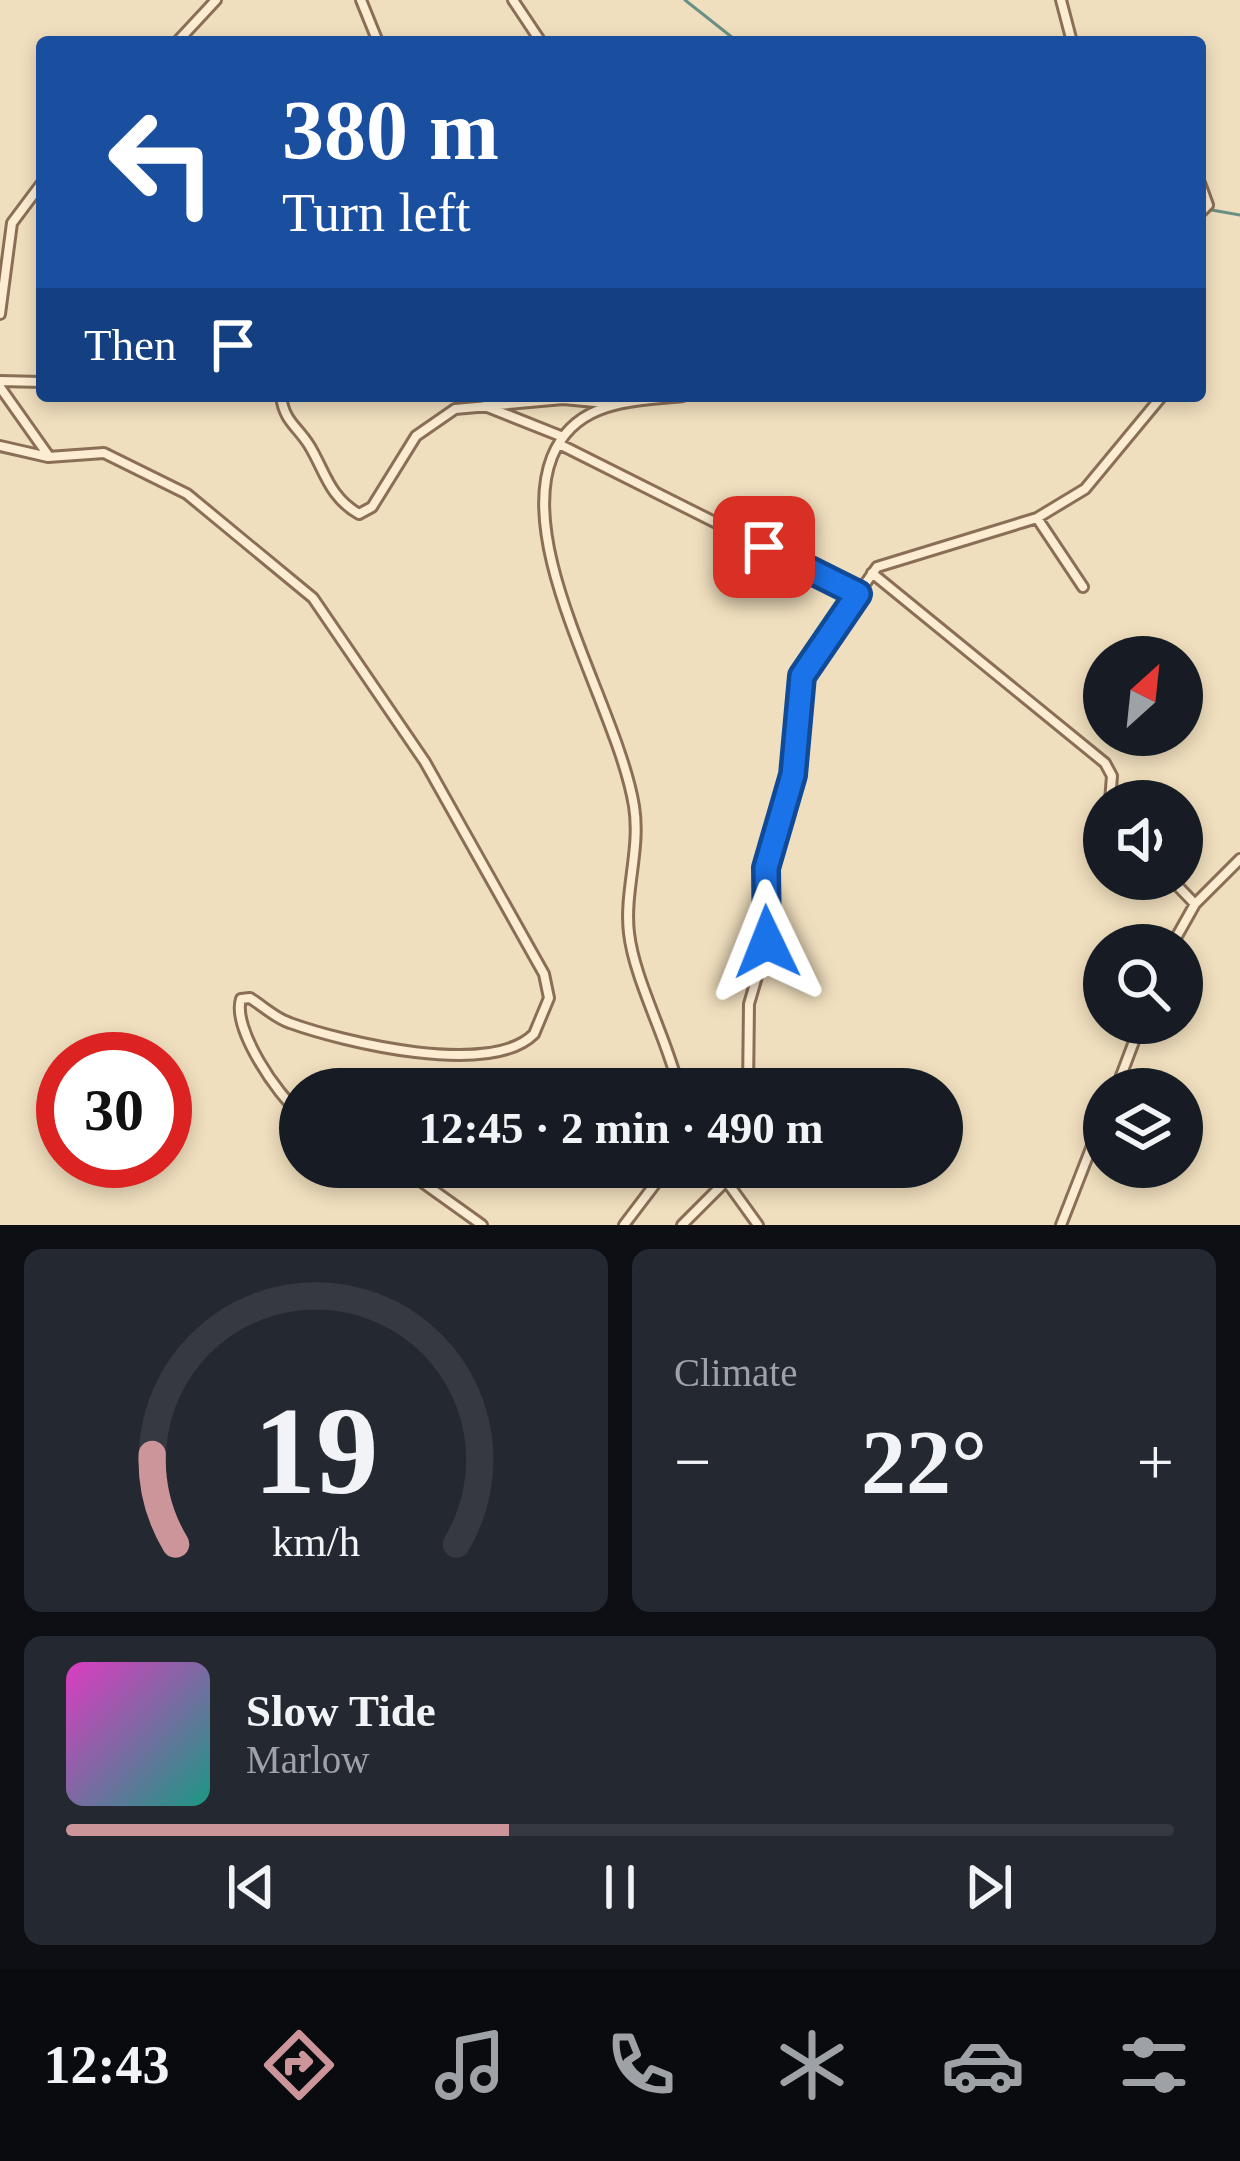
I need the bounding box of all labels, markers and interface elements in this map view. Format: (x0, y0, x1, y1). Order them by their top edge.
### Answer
icon: left (84, 84, 240, 240)
text: 380 m (282, 84, 499, 177)
text: Turn left (282, 183, 471, 243)
icon: arrive (200, 312, 266, 378)
text: Then (84, 320, 176, 370)
pin (713, 496, 815, 598)
icon: arrive (731, 514, 797, 580)
north arrow (1083, 636, 1203, 756)
map controls (1083, 636, 1203, 1188)
button: sound (1083, 780, 1203, 900)
position arrow (704, 879, 830, 1005)
button: search (1083, 924, 1203, 1044)
speed limit sign: 30 (36, 1032, 192, 1188)
button: layers (1083, 1068, 1203, 1188)
text: 12:45 · 2 min · 490 m (419, 1103, 824, 1153)
text: Climate (674, 1351, 797, 1394)
text: 19 (254, 1382, 378, 1520)
text: 22° (861, 1413, 987, 1512)
text: − (674, 1425, 711, 1498)
text: + (1137, 1425, 1174, 1498)
text: km/h (272, 1517, 360, 1564)
text: Slow Tide (246, 1686, 436, 1736)
text: Marlow (246, 1738, 369, 1781)
icon: previous (218, 1854, 284, 1920)
icon: pause (587, 1854, 653, 1920)
icon: next (956, 1854, 1022, 1920)
icon: directions (257, 2023, 341, 2107)
icon: music (428, 2023, 512, 2107)
icon: phone (599, 2023, 683, 2107)
icon: climate (770, 2023, 854, 2107)
icon: car (941, 2023, 1025, 2107)
icon: filters (1112, 2023, 1196, 2107)
text: 12:43 (44, 2035, 170, 2095)

